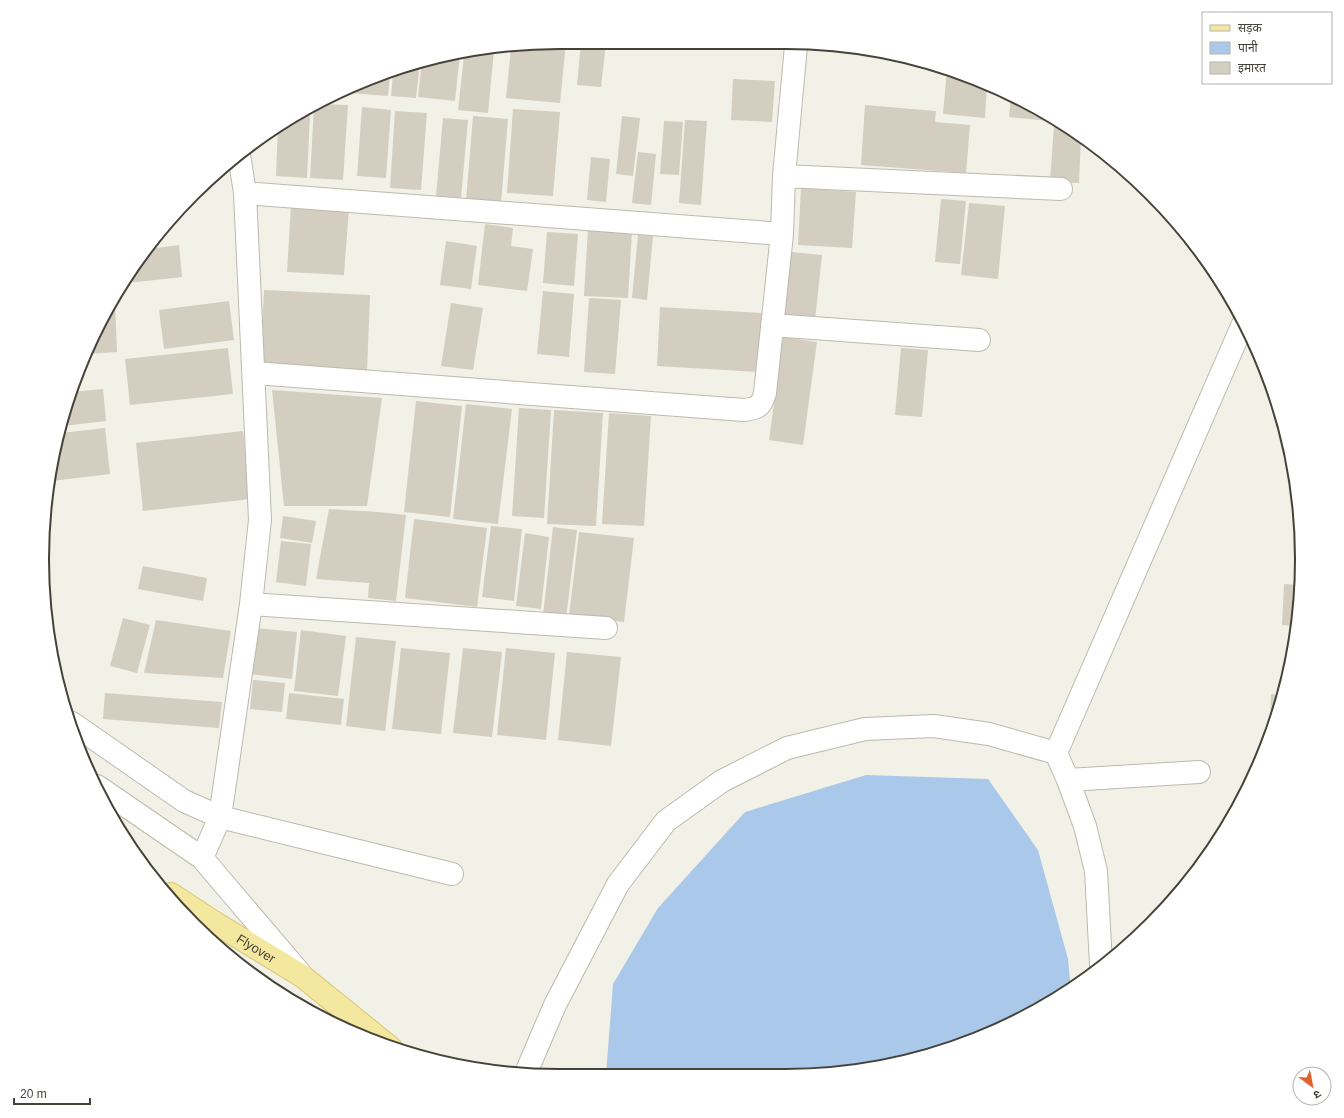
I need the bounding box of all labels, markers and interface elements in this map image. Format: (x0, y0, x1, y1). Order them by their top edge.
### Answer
legend (1202, 12, 1332, 84)
text: सड़क (1238, 21, 1263, 35)
text: पानी (1238, 40, 1259, 55)
text: इमारत (1238, 61, 1267, 75)
street label: Flyover (234, 931, 279, 966)
north arrow (1292, 1066, 1332, 1106)
scale bar (14, 1080, 90, 1106)
text: 20 m (20, 1087, 47, 1101)
text: उ (1311, 1088, 1323, 1102)

